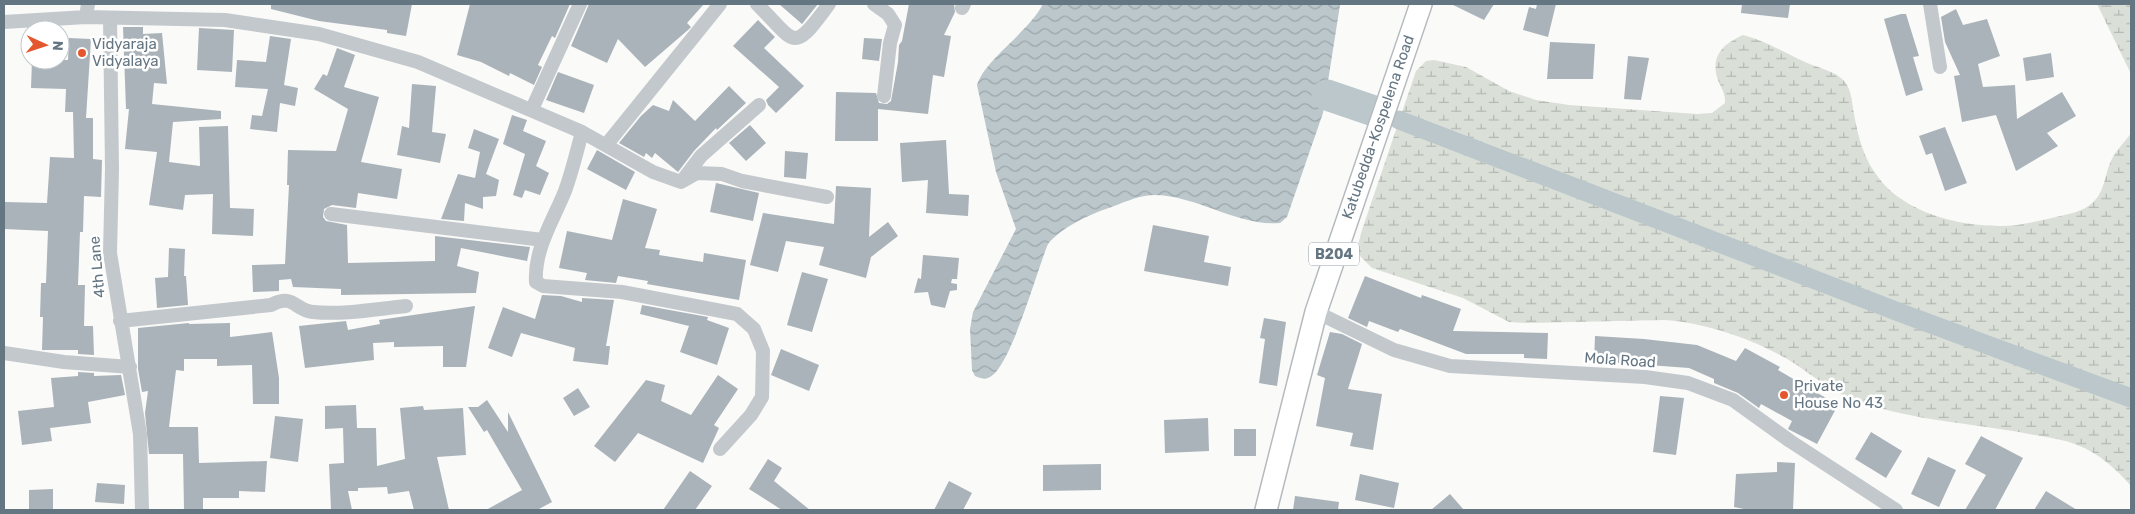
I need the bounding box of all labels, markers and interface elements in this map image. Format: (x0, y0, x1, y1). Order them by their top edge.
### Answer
north arrow (20, 20, 70, 70)
street label: Katubedda-Kospelena Road (1338, 33, 1418, 221)
place label: Vidyaraja Vidyalaya (92, 35, 159, 70)
text: N (49, 40, 66, 51)
marker: Vidyaraja Vidyalaya (76, 47, 88, 59)
street label: 4th Lane (85, 235, 109, 299)
road number: B204 (1309, 242, 1359, 266)
street label: Mola Road (1584, 349, 1656, 371)
place label: Private House No 43 (1794, 377, 1883, 412)
marker: Private House No 43 (1778, 389, 1790, 401)

